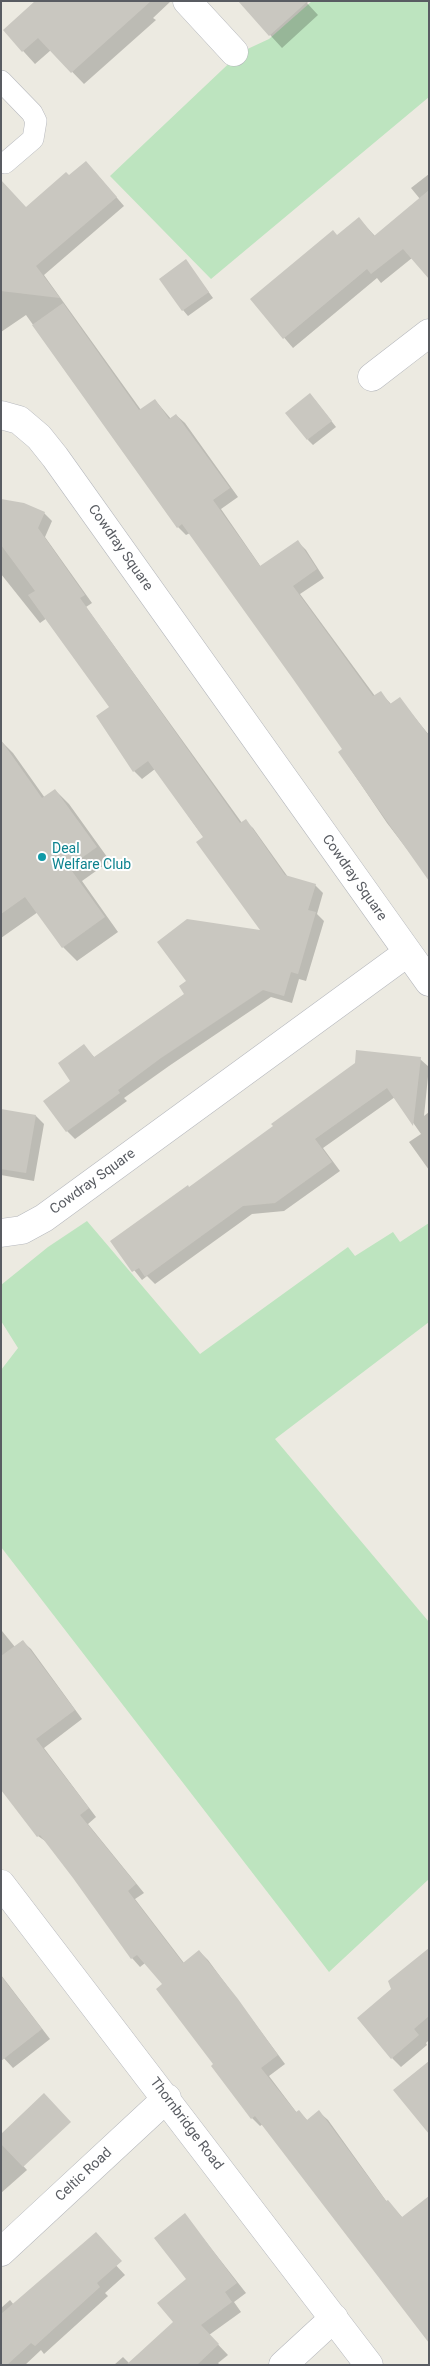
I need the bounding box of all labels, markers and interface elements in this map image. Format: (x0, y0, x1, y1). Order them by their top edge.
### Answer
street label: Cowdray Square (84, 502, 156, 594)
street label: Cowdray Square (318, 832, 390, 924)
place label: Deal Welfare Club (52, 841, 131, 874)
marker: Deal Welfare Club (36, 851, 48, 863)
street label: Cowdray Square (47, 1145, 139, 1219)
street label: Thornbridge Road (146, 2074, 226, 2174)
street label: Celtic Road (52, 2145, 116, 2205)

